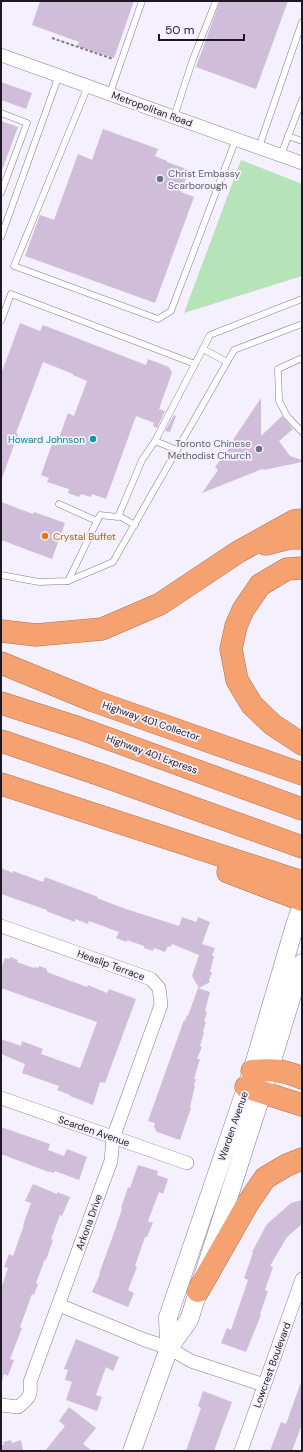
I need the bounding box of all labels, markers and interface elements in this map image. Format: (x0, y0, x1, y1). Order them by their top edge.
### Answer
scale bar (159, 16, 244, 42)
text: 50 m (165, 22, 194, 38)
street label: Metropolitan Road (110, 88, 194, 130)
place label: Christ Embassy Scarborough (168, 167, 240, 192)
marker: Christ Embassy Scarborough (155, 174, 165, 184)
place label: Howard Johnson (8, 433, 85, 446)
marker: Howard Johnson (88, 434, 98, 444)
place label: Toronto Chinese Methodist Church (168, 437, 251, 462)
marker: Toronto Chinese Methodist Church (254, 444, 264, 454)
place label: Crystal Buffet (53, 530, 116, 543)
marker: Crystal Buffet (40, 531, 50, 541)
street label: Highway 401 Collector (100, 698, 202, 744)
street label: Highway 401 Express (105, 731, 199, 777)
street label: Heaslip Terrace (75, 947, 147, 983)
street label: Warden Avenue (215, 1089, 251, 1162)
street label: Scarden Avenue (57, 1113, 132, 1149)
street label: Arkona Drive (73, 1192, 105, 1252)
street label: Lowcrest Boulevard (250, 1320, 294, 1410)

